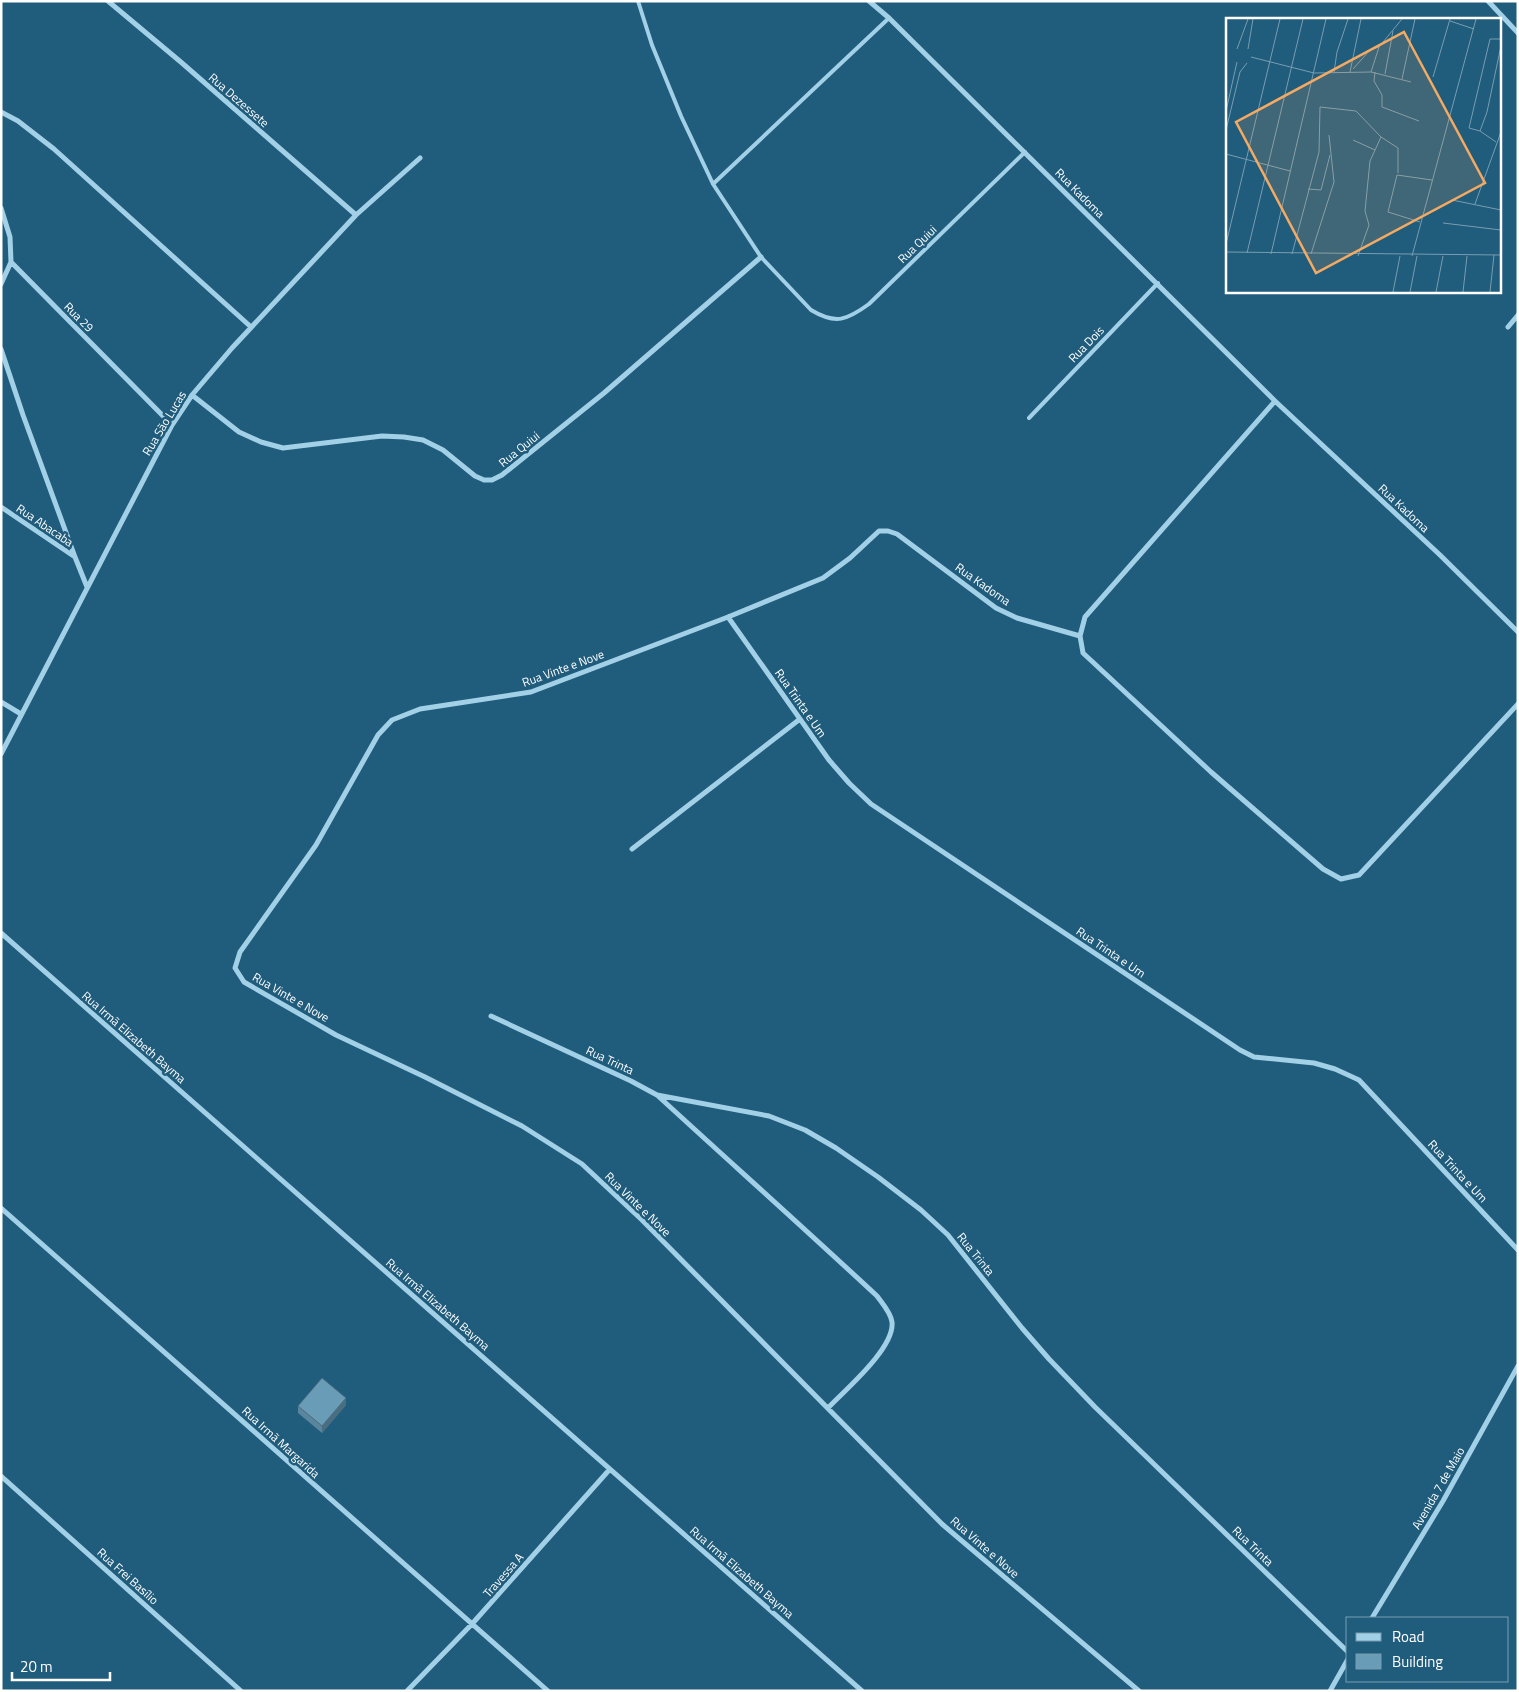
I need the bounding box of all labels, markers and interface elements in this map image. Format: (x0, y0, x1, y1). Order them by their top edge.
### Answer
inset map (1226, 18, 1502, 292)
street label: Rua Dezessete (204, 68, 274, 132)
street label: Rua Kadoma (1051, 164, 1109, 222)
street label: Rua Quiui (893, 220, 941, 268)
street label: Rua 29 (60, 298, 99, 337)
street label: Rua Dois (1064, 321, 1109, 367)
street label: Rua São Lucas (137, 387, 191, 459)
street label: Rua Quiui (494, 426, 544, 472)
street label: Rua Kadoma (1374, 479, 1434, 537)
street label: Rua Abacaba (13, 499, 77, 551)
street label: Rua Kadoma (951, 558, 1015, 610)
street label: Rua Vinte e Nove (519, 644, 607, 692)
street label: Rua Trinta e Um (770, 665, 832, 741)
street label: Rua Trinta e Um (1072, 922, 1150, 982)
street label: Rua Vinte e Nove (249, 967, 333, 1027)
street label: Rua Irmã Elizabeth Bayma (78, 986, 190, 1088)
street label: Rua Trinta (583, 1041, 637, 1079)
street label: Rua Trinta e Um (1424, 1135, 1492, 1207)
street label: Rua Vinte e Nove (600, 1167, 676, 1241)
street label: Rua Trinta (953, 1228, 999, 1280)
street label: Rua Irmã Elizabeth Bayma (382, 1253, 494, 1355)
street label: Rua Irmã Margarida (238, 1402, 324, 1482)
street label: Avenida 7 de Maio (1407, 1443, 1469, 1533)
street label: Rua Vinte e Nove (946, 1512, 1024, 1582)
street label: Rua Irmã Elizabeth Bayma (686, 1521, 798, 1623)
street label: Rua Trinta (1228, 1521, 1278, 1571)
street label: Rua Frei Basílio (93, 1543, 163, 1609)
street label: Travessa A (478, 1548, 528, 1602)
legend (1346, 1617, 1509, 1682)
text: Road (1392, 1625, 1424, 1648)
scale bar (12, 1650, 110, 1682)
text: Building (1392, 1650, 1443, 1673)
text: 20 m (20, 1655, 53, 1678)

